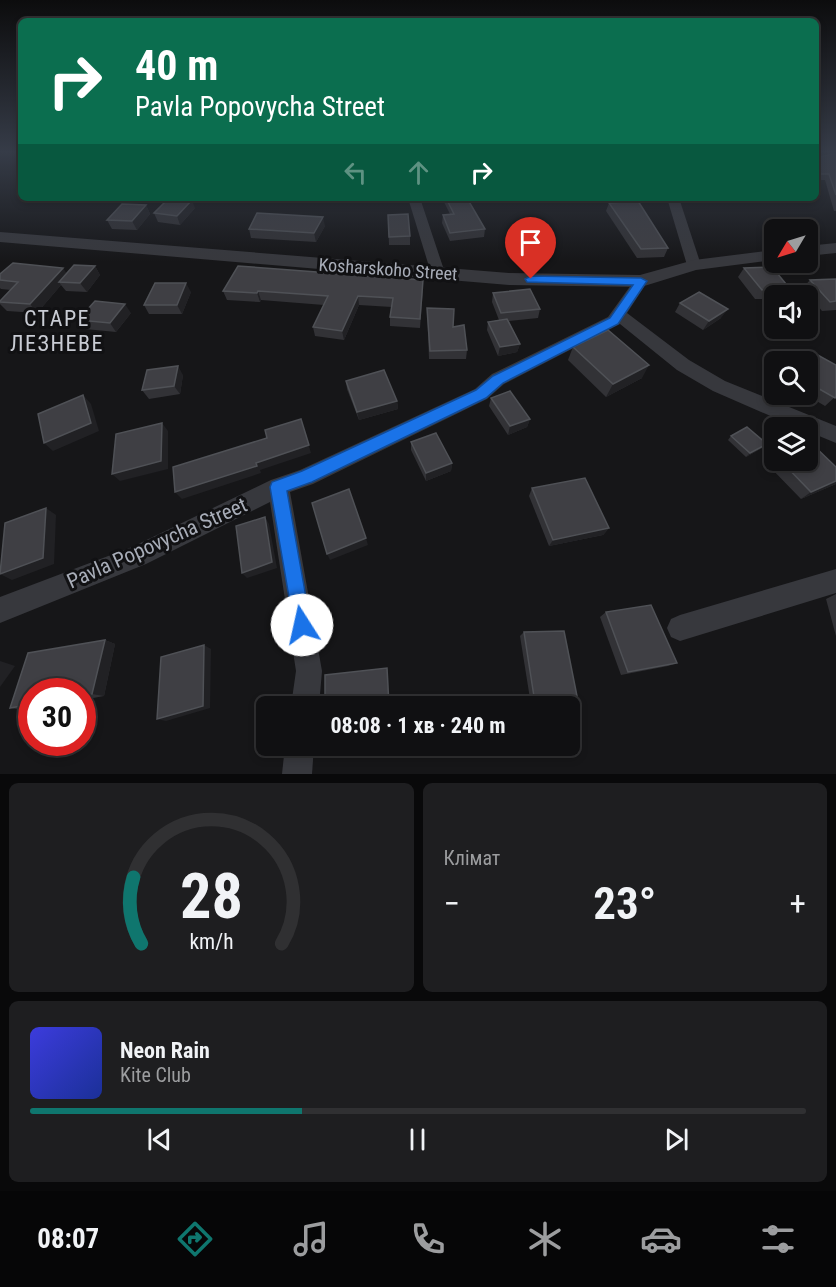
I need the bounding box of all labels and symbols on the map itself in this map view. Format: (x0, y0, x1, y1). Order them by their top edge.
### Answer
pin (505, 217, 556, 279)
north arrow (764, 219, 818, 273)
street label: Kosharskoho Street (318, 254, 458, 284)
district label: СТАРЕ ЛЕЗНЕВЕ (10, 306, 104, 356)
street label: Pavla Popovycha Street (63, 492, 251, 594)
position arrow (270, 593, 334, 657)
speed limit sign: 30 (18, 678, 96, 756)

